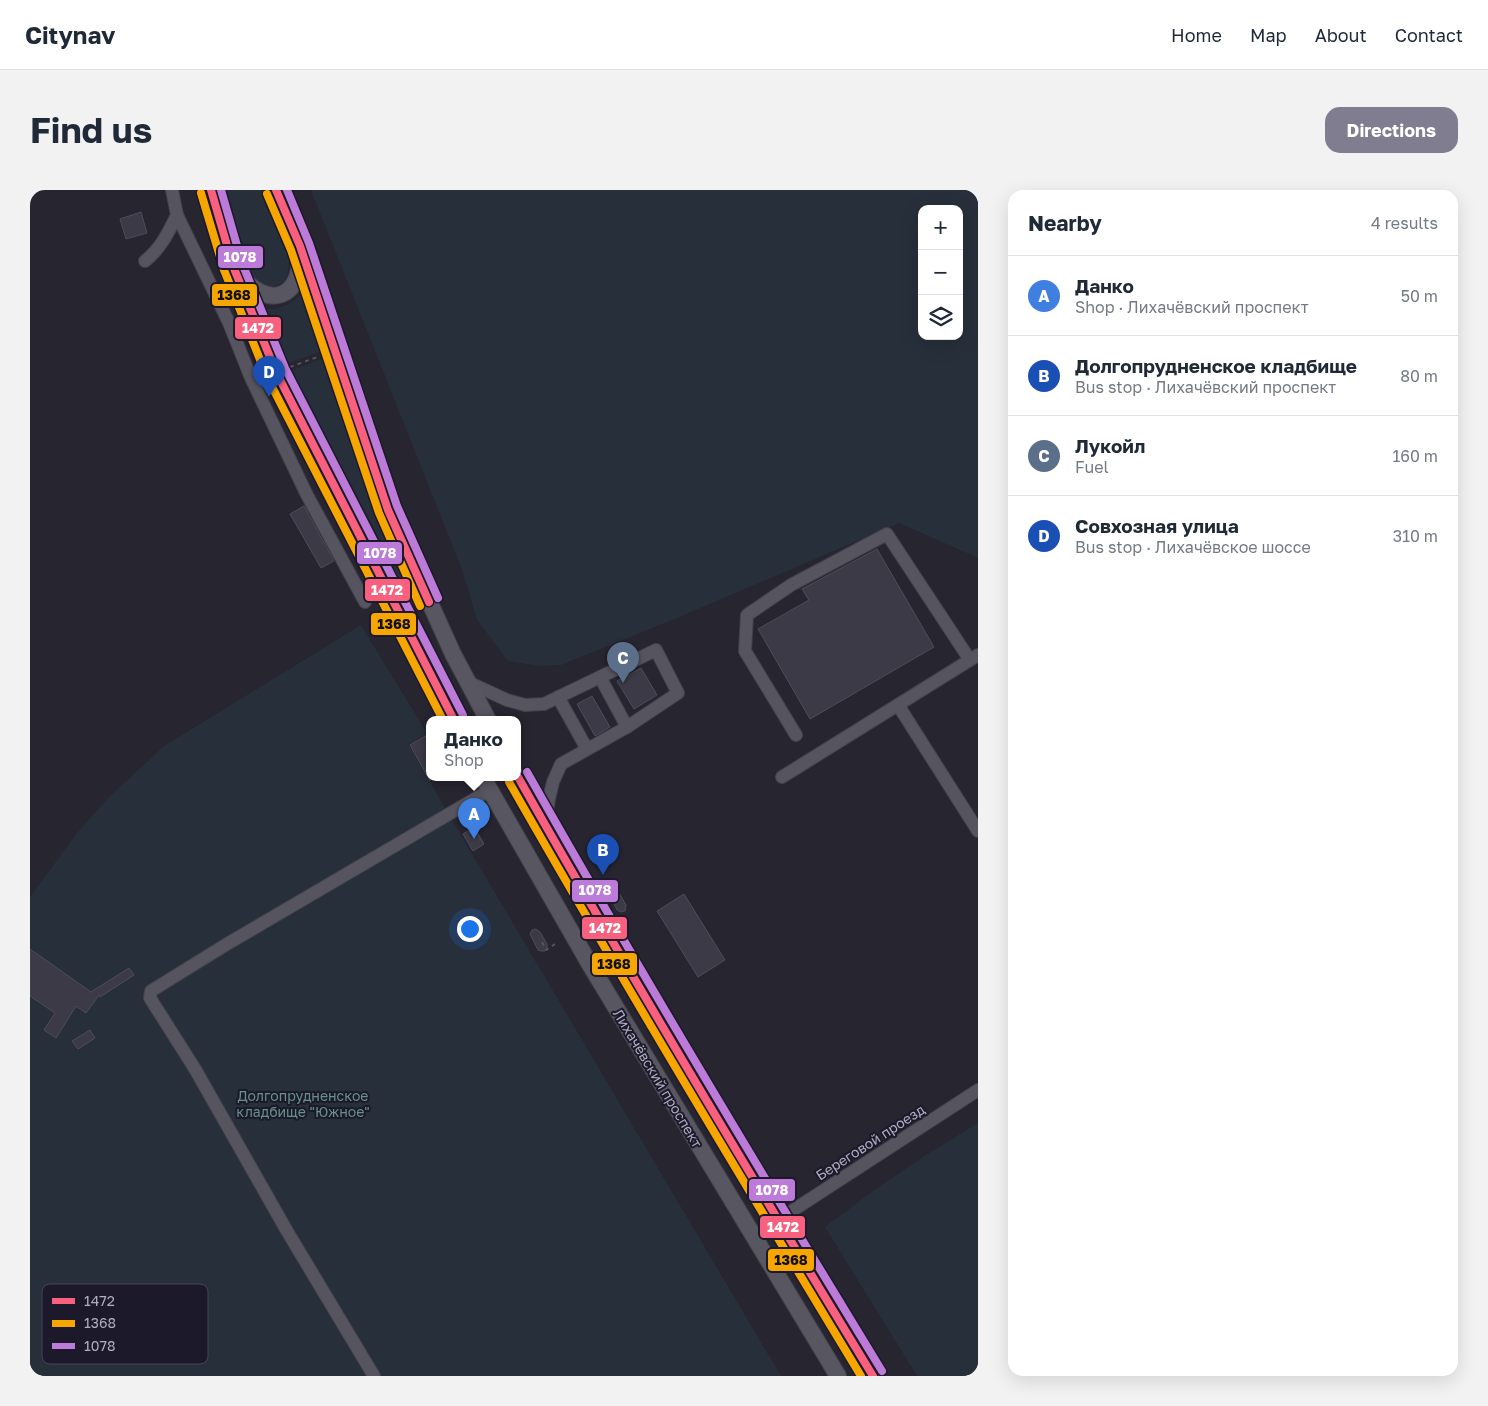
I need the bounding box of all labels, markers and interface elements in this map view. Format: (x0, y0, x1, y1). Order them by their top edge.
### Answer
text: Citynav (25, 20, 115, 49)
text: Home (1171, 24, 1222, 46)
text: Map (1250, 24, 1287, 46)
text: About (1315, 24, 1367, 46)
text: Contact (1395, 24, 1463, 46)
button: Directions (1325, 107, 1458, 153)
text: Find us (30, 109, 152, 151)
map controls (918, 205, 963, 340)
button: + (918, 205, 963, 250)
text: Nearby (1028, 210, 1102, 236)
text: 4 results (1371, 213, 1438, 233)
line badge: 1078 (217, 245, 264, 269)
text: 1078 (224, 248, 256, 265)
button: − (918, 250, 963, 295)
text: Данко (1075, 274, 1134, 297)
line badge: 1368 (211, 283, 258, 307)
text: 1368 (217, 286, 251, 303)
text: A (1038, 286, 1050, 306)
text: 50 m (1401, 286, 1438, 306)
button: layers (918, 295, 963, 340)
text: Shop · Лихачёвский проспект (1075, 297, 1309, 317)
line badge: 1472 (234, 316, 282, 340)
text: 1472 (242, 319, 275, 336)
text: Долгопрудненское кладбище (1075, 354, 1357, 377)
pin: D (253, 356, 285, 397)
text: B (1038, 366, 1050, 386)
text: 80 m (1400, 366, 1438, 386)
text: Bus stop · Лихачёвский проспект (1075, 377, 1336, 397)
text: Лукойл (1075, 434, 1145, 457)
text: C (1038, 446, 1050, 466)
text: 160 m (1392, 446, 1438, 466)
text: Fuel (1075, 457, 1109, 477)
text: Совхозная улица (1075, 514, 1239, 537)
text: D (1038, 526, 1050, 546)
text: 310 m (1393, 526, 1438, 546)
text: Bus stop · Лихачёвское шоссе (1075, 537, 1311, 557)
line badge: 1078 (356, 541, 403, 565)
text: 1078 (364, 544, 396, 561)
line badge: 1472 (364, 578, 411, 602)
text: 1472 (371, 581, 404, 598)
line badge: 1368 (370, 612, 417, 636)
text: 1368 (377, 615, 411, 632)
pin: C (607, 642, 639, 683)
popup (426, 716, 521, 781)
text: Данко (444, 727, 503, 750)
text: Shop (444, 750, 484, 770)
pin: A (458, 798, 490, 839)
pin: B (587, 834, 619, 875)
line badge: 1078 (571, 879, 619, 903)
text: 1078 (579, 881, 611, 898)
your location (457, 916, 483, 942)
line badge: 1472 (581, 916, 628, 940)
text: 1472 (589, 919, 622, 936)
line badge: 1368 (591, 952, 638, 976)
text: 1368 (597, 955, 631, 972)
street label: Лихачёвский проспект (610, 1006, 706, 1150)
park label: Долгопрудненское кладбище "Южное" (236, 1087, 370, 1120)
street label: Береговой проезд (812, 1100, 928, 1184)
line badge: 1078 (748, 1178, 796, 1202)
text: 1078 (756, 1181, 788, 1198)
line badge: 1472 (759, 1215, 806, 1239)
text: 1472 (767, 1218, 800, 1235)
line badge: 1368 (767, 1248, 815, 1272)
text: 1368 (774, 1251, 808, 1268)
legend (42, 1284, 208, 1364)
text: 1472 (84, 1292, 115, 1309)
text: 1368 (84, 1314, 116, 1331)
text: 1078 (84, 1337, 115, 1354)

